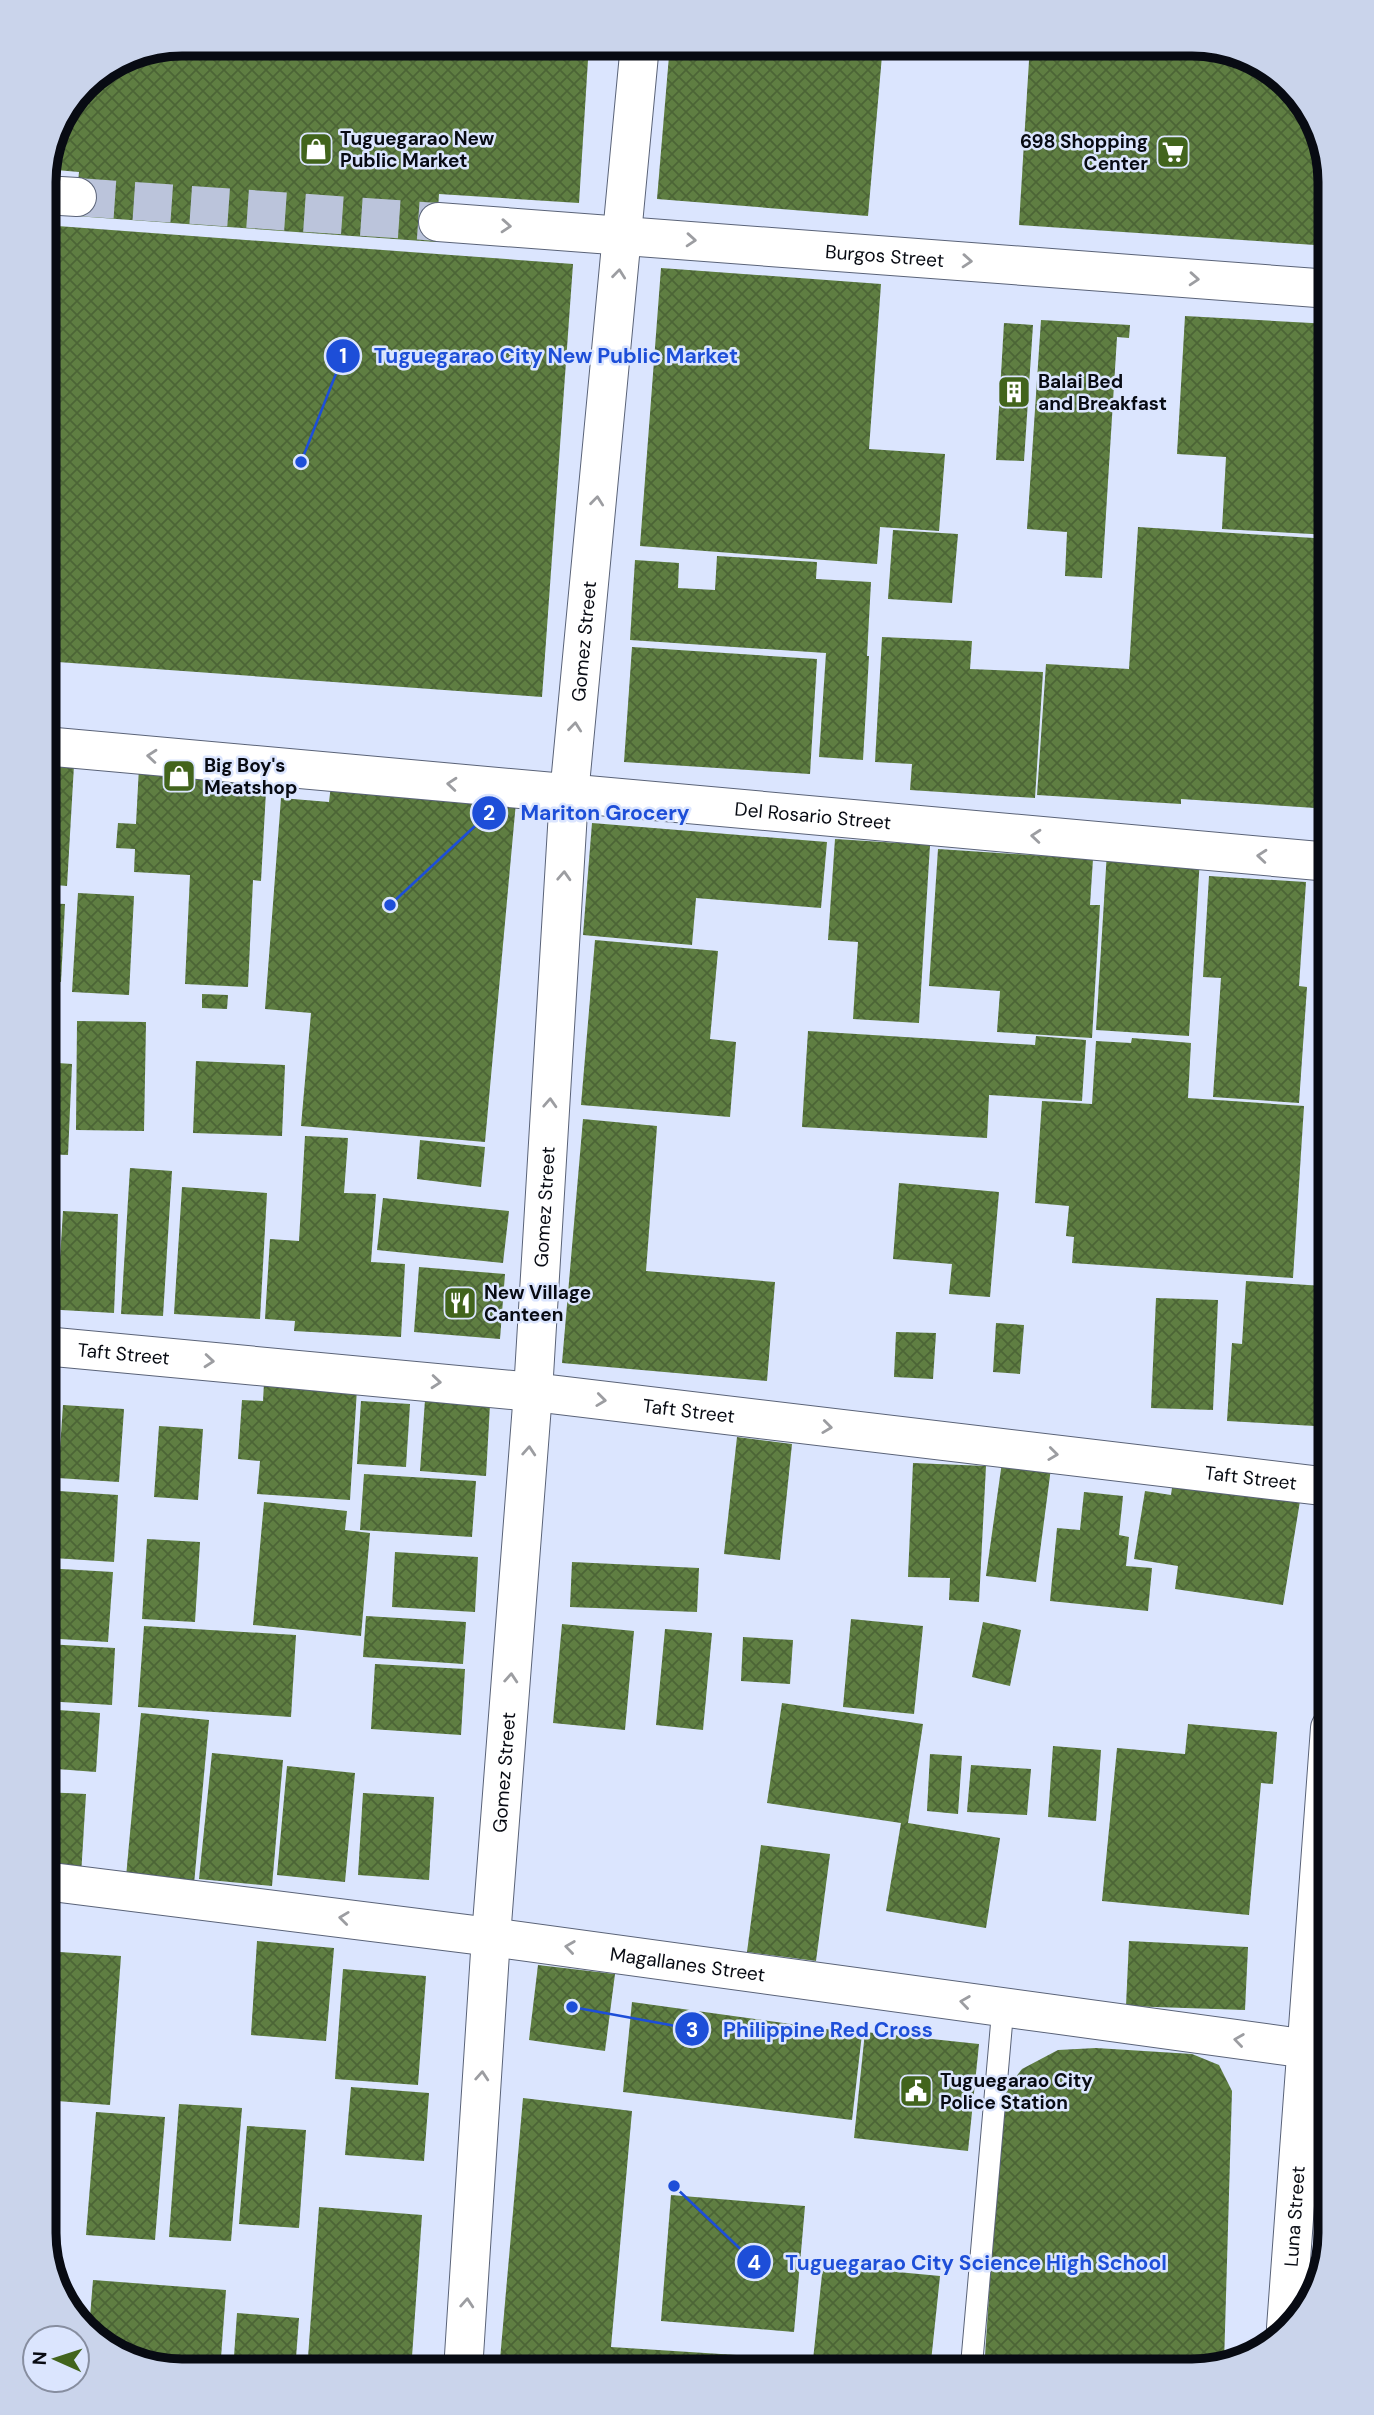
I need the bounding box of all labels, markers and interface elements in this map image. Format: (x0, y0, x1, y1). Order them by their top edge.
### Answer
place label: Tuguegarao New Public Market (340, 126, 495, 173)
place label: 698 Shopping Center (1020, 129, 1148, 176)
shop icon: Tuguegarao New Public Market (297, 130, 335, 168)
supermarket icon: 698 Shopping Center (1154, 133, 1192, 171)
one-way arrow (500, 218, 511, 233)
one-way arrow (686, 232, 697, 247)
street label: Burgos Street (824, 239, 945, 273)
one-way arrow (962, 253, 973, 268)
one-way arrow (611, 268, 626, 279)
one-way arrow (1188, 271, 1199, 286)
callout: Tuguegarao City New Public Market (325, 335, 752, 377)
text: 1 (339, 342, 347, 370)
text: Tuguegarao City New Public Market (374, 342, 738, 370)
place label: Balai Bed and Breakfast (1038, 369, 1167, 416)
building icon: Balai Bed and Breakfast (995, 373, 1033, 411)
one-way arrow (589, 495, 604, 506)
street label: Gomez Street (566, 580, 602, 703)
one-way arrow (568, 721, 583, 733)
one-way arrow (146, 749, 157, 764)
place label: Big Boy's Meatshop (204, 753, 297, 800)
shop icon: Big Boy's Meatshop (160, 757, 198, 795)
one-way arrow (446, 777, 457, 792)
callout: Mariton Grocery (472, 792, 704, 834)
street label: Del Rosario Street (734, 796, 892, 835)
text: 2 (483, 799, 495, 827)
text: Mariton Grocery (520, 799, 690, 827)
one-way arrow (1030, 829, 1041, 844)
one-way arrow (1256, 849, 1267, 864)
one-way arrow (556, 870, 571, 881)
one-way arrow (543, 1098, 558, 1109)
street label: Gomez Street (529, 1146, 561, 1268)
place label: New Village Canteen (484, 1280, 591, 1327)
restaurant icon: New Village Canteen (441, 1284, 479, 1322)
street label: Taft Street (76, 1337, 171, 1371)
one-way arrow (204, 1353, 215, 1368)
one-way arrow (430, 1375, 442, 1390)
one-way arrow (595, 1392, 607, 1407)
street label: Taft Street (641, 1393, 736, 1429)
one-way arrow (821, 1419, 833, 1434)
one-way arrow (521, 1445, 536, 1456)
one-way arrow (1047, 1446, 1059, 1461)
street label: Taft Street (1203, 1460, 1298, 1496)
one-way arrow (503, 1672, 518, 1683)
street label: Gomez Street (487, 1711, 521, 1834)
one-way arrow (338, 1911, 350, 1926)
one-way arrow (564, 1940, 576, 1955)
street label: Magallanes Street (608, 1941, 767, 1987)
one-way arrow (959, 1995, 971, 2010)
callout: Philippine Red Cross (674, 2008, 947, 2050)
text: 3 (686, 2016, 698, 2044)
text: Philippine Red Cross (723, 2016, 933, 2044)
one-way arrow (1233, 2032, 1245, 2047)
place label: Tuguegarao City Police Station (940, 2068, 1093, 2115)
one-way arrow (474, 2070, 489, 2081)
public building icon: Tuguegarao City Police Station (897, 2072, 935, 2110)
street label: Luna Street (1279, 2165, 1311, 2268)
callout: Tuguegarao City Science High School (737, 2241, 1181, 2283)
text: 4 (747, 2249, 761, 2277)
text: Tuguegarao City Science High School (785, 2249, 1167, 2277)
one-way arrow (459, 2297, 474, 2308)
north arrow (21, 2324, 91, 2394)
text: N (27, 2351, 52, 2366)

